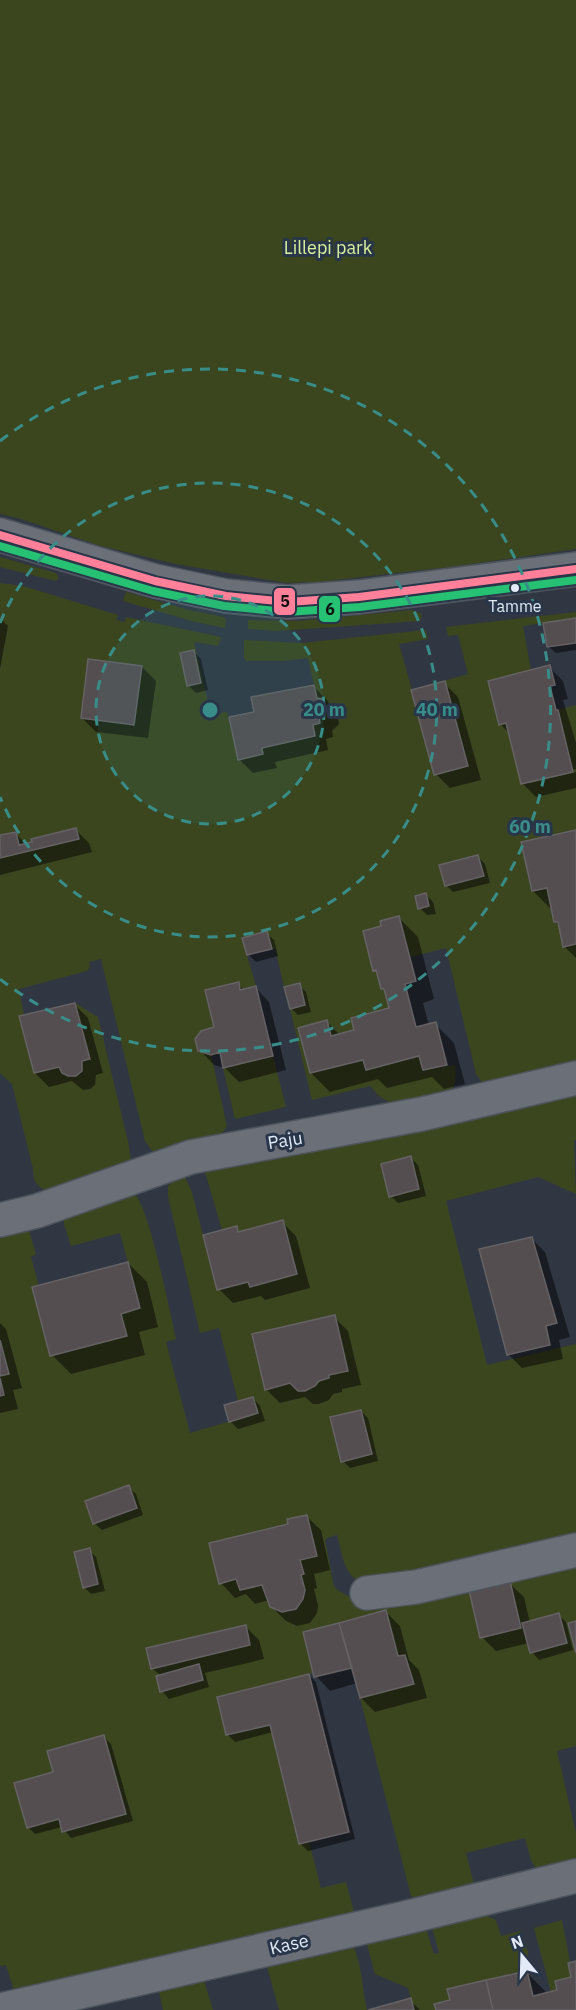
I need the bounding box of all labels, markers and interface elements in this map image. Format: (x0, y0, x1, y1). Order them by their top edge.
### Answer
park label: Lillepi park (284, 236, 373, 259)
marker: Tamme (509, 582, 521, 594)
line badge: 5 (273, 587, 296, 616)
text: 5 (280, 591, 290, 611)
line badge: 6 (318, 595, 341, 623)
place label: Tamme (488, 596, 542, 616)
text: 6 (325, 599, 335, 619)
text: 20 m (303, 698, 345, 721)
text: 40 m (416, 698, 458, 721)
centre of rings (200, 700, 220, 720)
text: 60 m (509, 815, 551, 838)
street label: Paju (266, 1126, 304, 1154)
north arrow (492, 1926, 552, 1986)
street label: Kase (267, 1928, 311, 1960)
text: N (508, 1930, 526, 1953)

